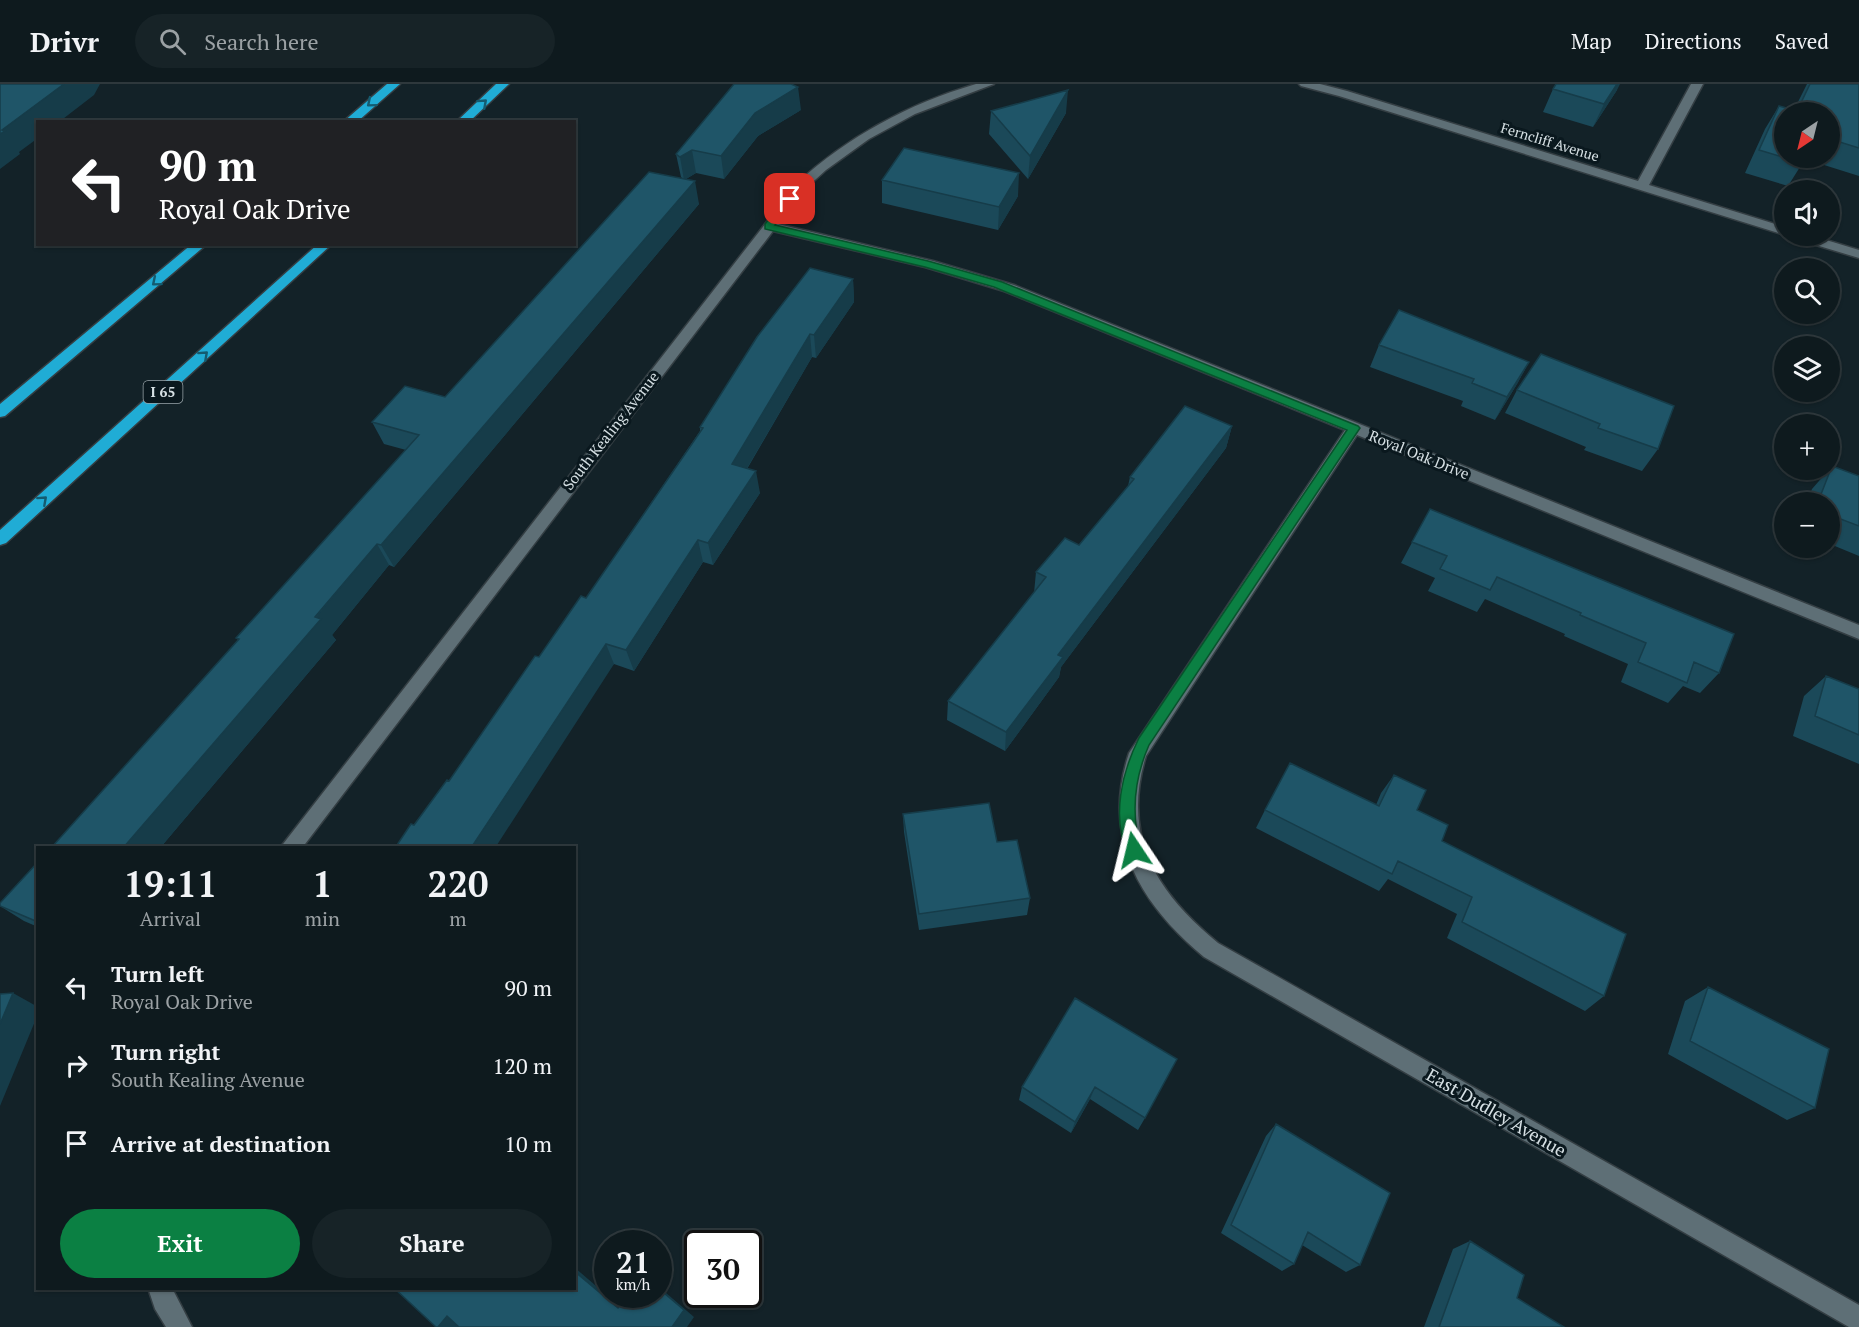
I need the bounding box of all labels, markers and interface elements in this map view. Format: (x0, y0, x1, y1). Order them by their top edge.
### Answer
search box (135, 14, 555, 68)
text: Drivr (30, 23, 99, 60)
icon: search (156, 25, 189, 58)
text: Search here (204, 27, 319, 56)
text: Map (1571, 27, 1612, 55)
text: Directions (1645, 27, 1742, 55)
text: Saved (1775, 27, 1829, 55)
one-way arrow (367, 95, 378, 106)
one-way arrow (476, 99, 486, 110)
north arrow (1774, 102, 1840, 168)
map controls (1774, 102, 1840, 558)
street label: Ferncliff Avenue (1499, 118, 1602, 165)
text: 90 m (159, 137, 257, 193)
icon: left (60, 144, 138, 222)
pin (764, 173, 815, 224)
button: sound (1774, 180, 1840, 246)
icon: arrive (773, 182, 806, 215)
text: Royal Oak Drive (159, 191, 351, 227)
button: search (1774, 258, 1840, 324)
one-way arrow (152, 275, 163, 286)
button: layers (1774, 336, 1840, 402)
one-way arrow (197, 351, 207, 362)
street label: South Kealing Avenue (558, 367, 663, 494)
road number: I 65 (144, 381, 182, 403)
button: + (1774, 414, 1840, 480)
street label: Royal Oak Drive (1366, 425, 1472, 483)
button: − (1774, 492, 1840, 558)
one-way arrow (37, 496, 47, 507)
position arrow (1102, 818, 1166, 882)
text: 19:11 (124, 860, 217, 907)
text: 1 (312, 860, 333, 907)
text: 220 (427, 860, 488, 907)
text: Arrival (140, 905, 201, 932)
text: min (305, 905, 340, 932)
text: m (449, 905, 467, 932)
text: Turn left (111, 959, 204, 988)
icon: left (60, 971, 93, 1004)
text: 90 m (504, 973, 552, 1002)
text: Royal Oak Drive (111, 988, 253, 1015)
text: Turn right (111, 1037, 220, 1066)
icon: right (60, 1049, 93, 1082)
text: 120 m (492, 1051, 552, 1080)
street label: East Dudley Avenue (1422, 1062, 1571, 1162)
text: South Kealing Avenue (111, 1066, 305, 1093)
icon: arrive (60, 1127, 93, 1160)
text: Arrive at destination (111, 1129, 330, 1158)
text: 10 m (504, 1129, 552, 1158)
button: Exit (60, 1209, 300, 1278)
button: Share (312, 1209, 552, 1278)
speed limit sign: 30 (684, 1230, 762, 1308)
text: 21 (616, 1242, 650, 1282)
text: km/h (616, 1274, 650, 1294)

